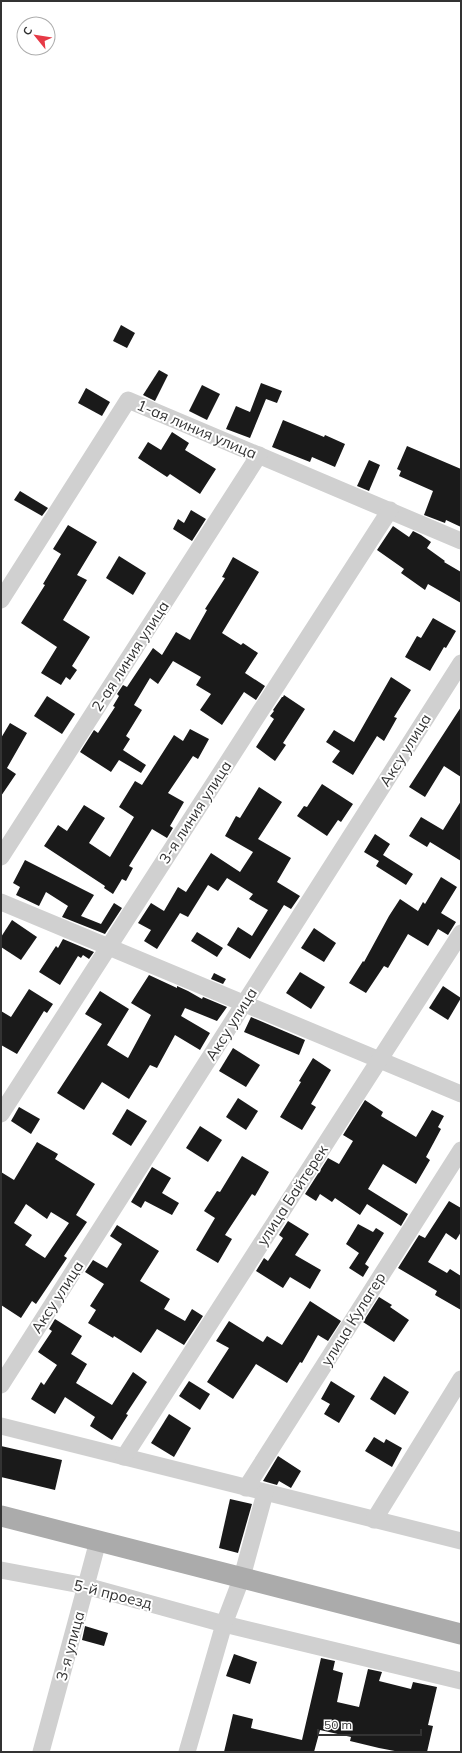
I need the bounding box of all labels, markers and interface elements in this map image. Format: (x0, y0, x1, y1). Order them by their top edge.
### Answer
north arrow (16, 16, 56, 56)
text: С (19, 24, 36, 38)
street label: 1-ая линия улица (134, 395, 260, 463)
street label: 2-ая линия улица (87, 597, 173, 715)
street label: Аксу улица (375, 710, 435, 790)
street label: 3-я линия улица (155, 757, 235, 867)
street label: Аксу улица (201, 984, 261, 1064)
street label: улица Байтерек (252, 1140, 332, 1249)
street label: Аксу улица (27, 1257, 87, 1337)
street label: улица Кулагер (317, 1269, 389, 1369)
street label: 5-й проезд (72, 1575, 154, 1613)
street label: 3-я улица (52, 1609, 88, 1683)
scale bar (318, 1711, 421, 1737)
text: 50 m (324, 1717, 352, 1732)

